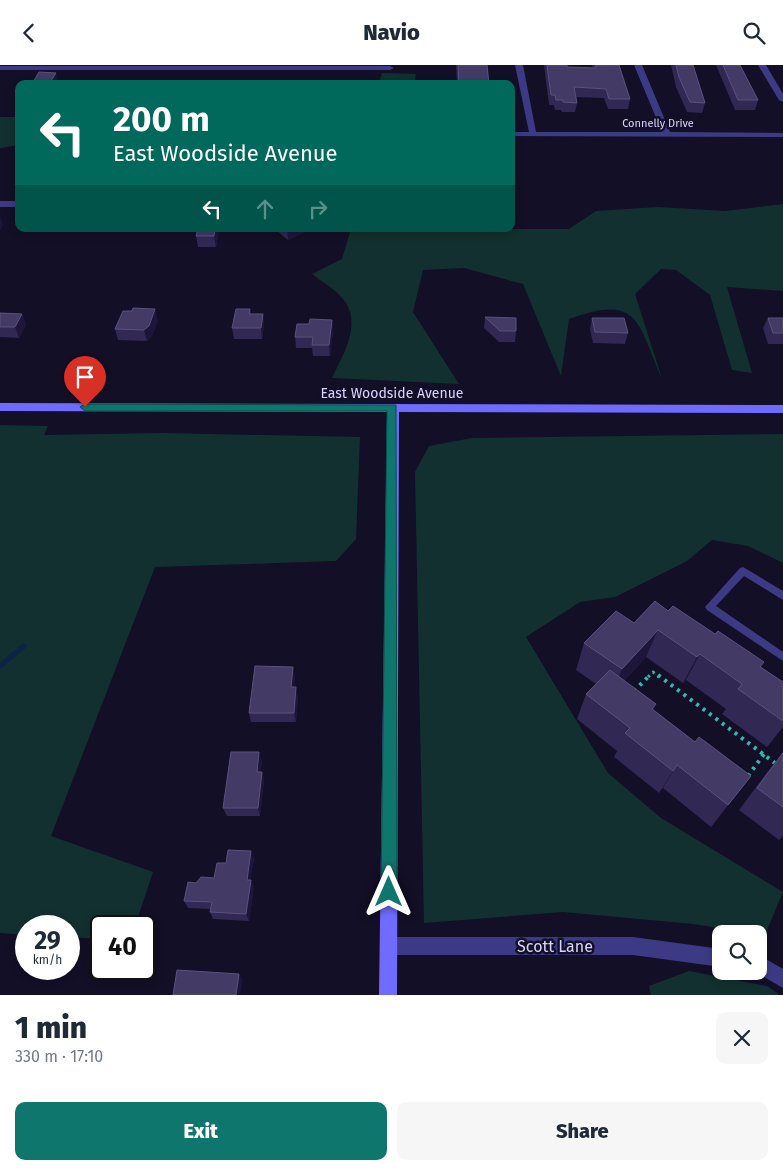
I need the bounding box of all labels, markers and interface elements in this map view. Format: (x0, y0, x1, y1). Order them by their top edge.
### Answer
icon: back (15, 19, 43, 47)
text: Navio (363, 19, 420, 46)
icon: search (740, 19, 768, 47)
text: 200 m (113, 98, 210, 140)
icon: left (30, 100, 95, 165)
street label: Connelly Drive (622, 117, 694, 130)
text: East Woodside Avenue (113, 140, 338, 167)
icon: left (198, 195, 226, 223)
icon: ahead (251, 195, 279, 223)
icon: right (304, 195, 332, 223)
pin (64, 356, 106, 407)
icon: arrive (71, 363, 99, 391)
street label: East Woodside Avenue (321, 385, 463, 402)
position arrow (362, 865, 414, 917)
speed limit sign: 40 (90, 915, 155, 980)
map controls (712, 925, 767, 980)
button: search (712, 925, 767, 980)
text: 29 (34, 926, 61, 956)
street label: Scott Lane (517, 937, 593, 956)
text: km/h (33, 953, 62, 967)
text: 1 min (15, 1010, 87, 1046)
button: close (716, 1012, 768, 1064)
text: 330 m · 17:10 (15, 1047, 103, 1066)
button: Exit (15, 1102, 387, 1160)
button: Share (397, 1102, 768, 1160)

